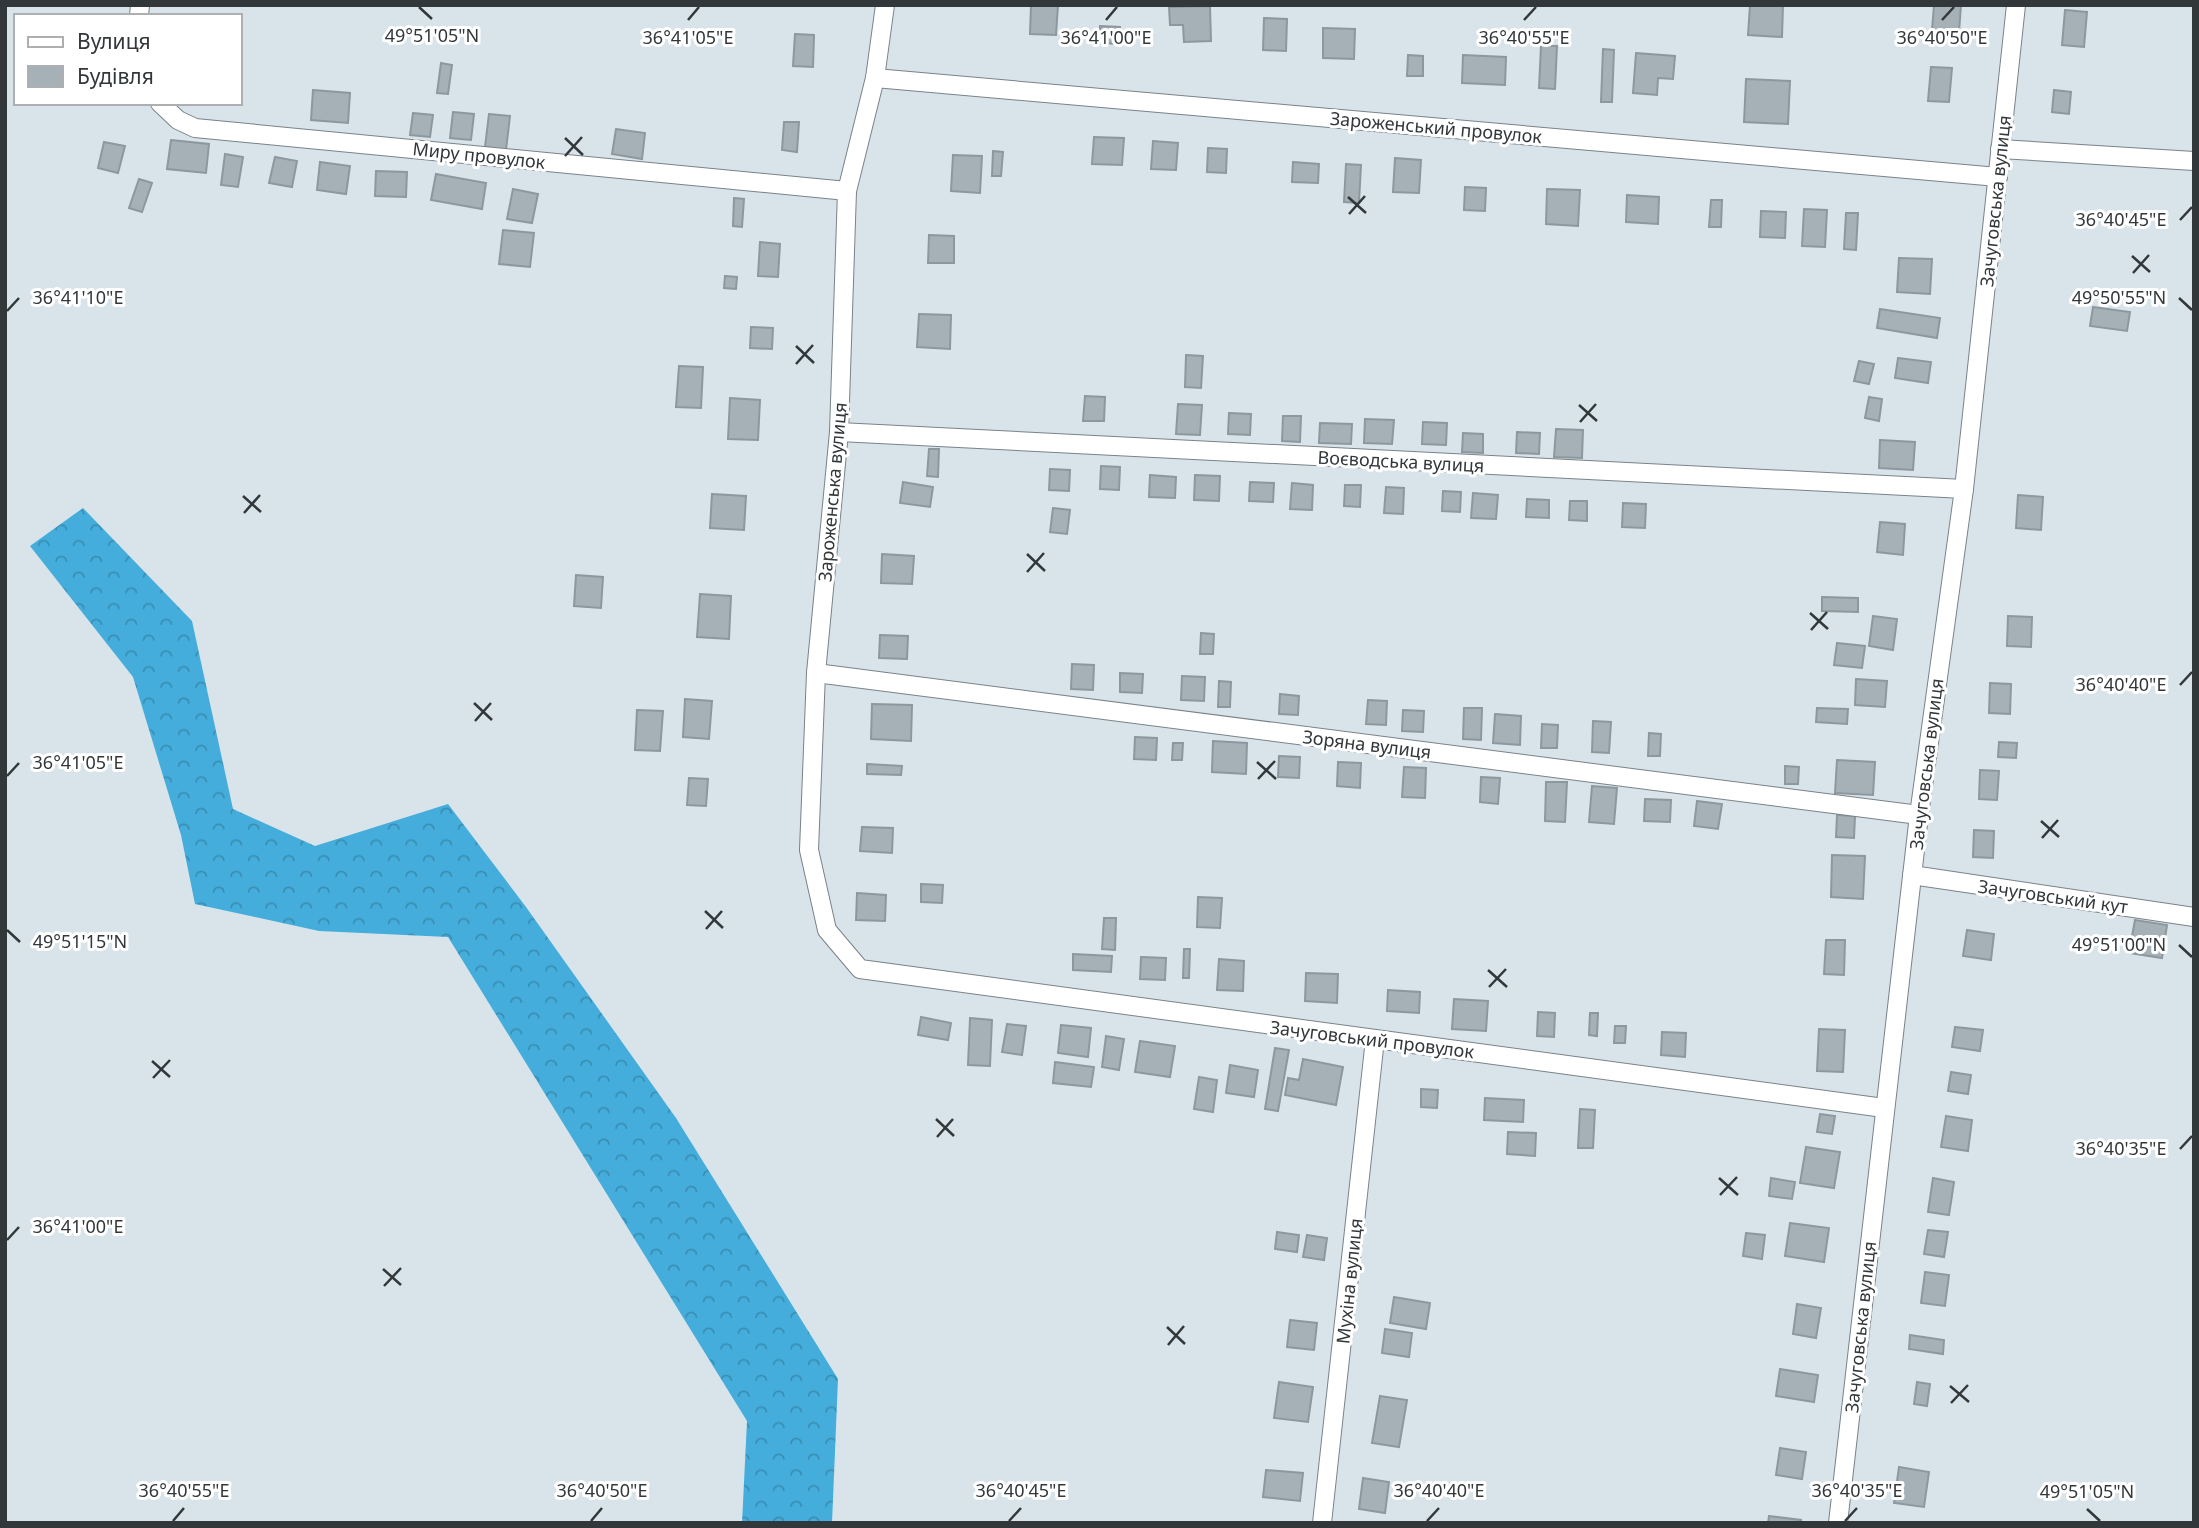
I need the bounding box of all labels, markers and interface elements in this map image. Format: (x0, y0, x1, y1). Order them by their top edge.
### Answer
legend (14, 14, 242, 105)
text: 49°51'05"N (385, 23, 479, 47)
text: 36°41'05"E (643, 25, 733, 49)
text: 36°41'00"E (1061, 25, 1151, 49)
text: 36°40'55"E (1479, 25, 1569, 49)
text: 36°40'50"E (1897, 25, 1987, 49)
text: Вулиця (77, 27, 151, 55)
text: Будівля (77, 62, 154, 90)
street label: Зароженський провулок (1329, 106, 1543, 148)
street label: Зачуговська вулиця (1974, 114, 2016, 288)
street label: Миру провулок (411, 136, 547, 174)
text: 36°40'45"E (2076, 207, 2166, 231)
text: 36°41'10"E (33, 285, 123, 309)
text: 49°50'55"N (2072, 285, 2166, 309)
street label: Зароженська вулиця (812, 401, 852, 583)
street label: Воєводська вулиця (1317, 445, 1485, 477)
text: 36°40'40"E (2076, 672, 2166, 696)
street label: Зачуговська вулиця (1904, 677, 1948, 851)
street label: Зоряна вулиця (1301, 724, 1433, 764)
text: 36°41'05"E (33, 750, 123, 774)
street label: Зачуговський кут (1977, 874, 2130, 918)
text: 49°51'15"N (33, 929, 127, 953)
text: 49°51'00"N (2072, 932, 2166, 956)
street label: Зачуговський провулок (1269, 1015, 1476, 1063)
text: 36°40'35"E (2076, 1136, 2166, 1160)
text: 36°41'00"E (33, 1214, 123, 1238)
street label: Мухіна вулиця (1330, 1217, 1368, 1345)
street label: Зачуговська вулиця (1839, 1240, 1881, 1414)
text: 36°40'55"E (139, 1478, 229, 1502)
text: 36°40'50"E (557, 1478, 647, 1502)
text: 36°40'45"E (976, 1478, 1066, 1502)
text: 36°40'40"E (1394, 1478, 1484, 1502)
text: 36°40'35"E (1812, 1478, 1902, 1502)
text: 49°51'05"N (2040, 1479, 2134, 1503)

